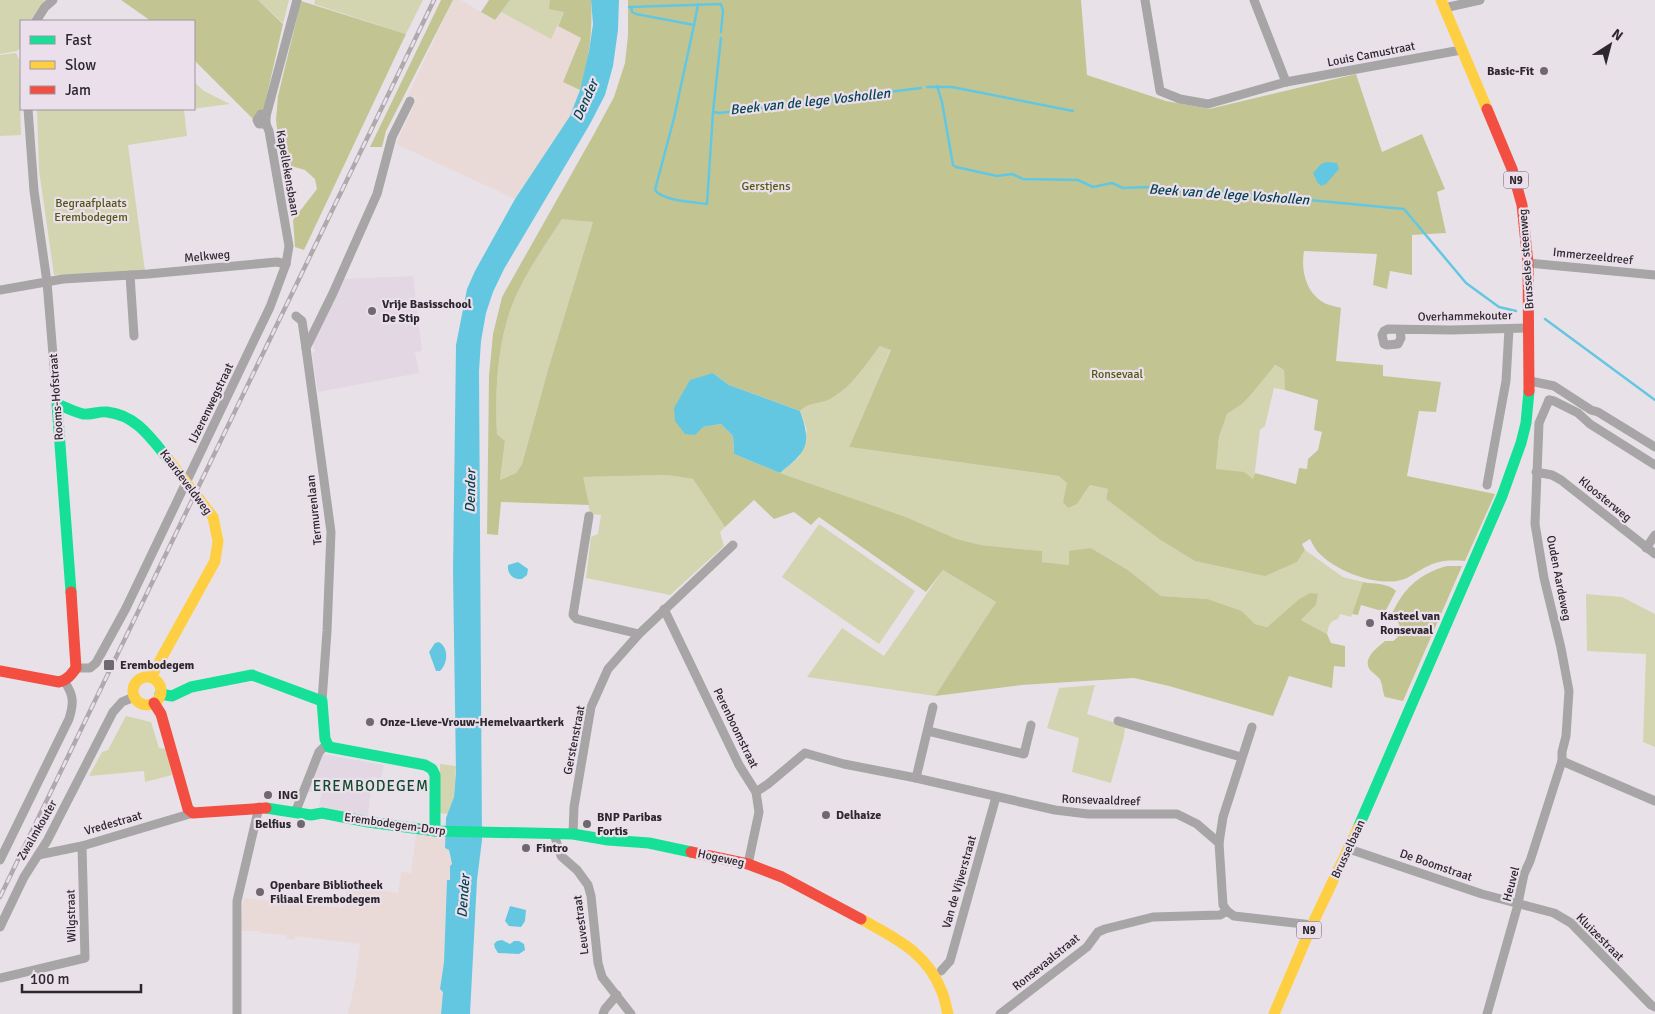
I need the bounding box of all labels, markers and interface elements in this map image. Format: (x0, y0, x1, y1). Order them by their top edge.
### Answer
legend (20, 20, 195, 110)
north arrow (1585, 20, 1635, 70)
text: N (1608, 25, 1626, 45)
text: Fast (65, 31, 92, 49)
street label: Louis Camustraat (1326, 39, 1416, 70)
text: Slow (65, 56, 96, 74)
place label: Basic-Fit (1487, 64, 1534, 79)
marker: Basic-Fit (1538, 65, 1550, 77)
water label: Dender (569, 75, 603, 123)
text: Jam (65, 81, 91, 99)
water label: Beek van de lege Voshollen (729, 85, 891, 118)
street label: Kapellekensbaan (273, 129, 302, 217)
road number: N9 (1504, 172, 1528, 188)
park label: Gerstjens (742, 179, 790, 194)
water label: Beek van de lege Voshollen (1148, 180, 1310, 209)
park label: Begraafplaats Erembodegem (54, 196, 128, 225)
street label: Brusselse steenweg (1516, 208, 1537, 310)
street label: Immerzeeldreef (1552, 245, 1635, 268)
street label: Melkweg (183, 247, 231, 266)
place label: Vrije Basisschool De Stip (382, 297, 472, 326)
marker: Vrije Basisschool De Stip (366, 305, 378, 317)
street label: Overhammekouter (1418, 308, 1513, 325)
street label: Rooms-Hofstraat (46, 353, 67, 441)
street label: IJzerenwegstraat (186, 361, 237, 446)
park label: Ronsevaal (1091, 367, 1144, 382)
street label: Kaardeveldweg (156, 447, 215, 518)
water label: Dender (462, 467, 479, 513)
street label: Kloosterweg (1575, 473, 1634, 525)
street label: Termurenlaan (303, 474, 326, 546)
street label: Ouden Aardeweg (1543, 534, 1574, 622)
place label: Kasteel van Ronsevaal (1380, 609, 1440, 638)
marker: Kasteel van Ronsevaal (1364, 617, 1376, 629)
marker: Erembodegem (102, 658, 116, 672)
place label: Erembodegem (120, 658, 195, 673)
street label: Perenboomstraat (710, 686, 761, 771)
street label: Gerstenstraat (560, 704, 589, 776)
place label: Onze-Lieve-Vrouw-Hemelvaartkerk (380, 715, 565, 730)
marker: Onze-Lieve-Vrouw-Hemelvaartkerk (364, 716, 376, 728)
district label: EREMBODEGEM (313, 777, 429, 795)
place label: ING (278, 788, 298, 803)
marker: ING (262, 789, 274, 801)
street label: Ronsevaaldreef (1061, 792, 1141, 809)
street label: Zwalmkouter (14, 797, 61, 863)
street label: Vredestraat (83, 808, 144, 839)
place label: Delhaize (836, 808, 881, 823)
marker: Delhaize (820, 809, 832, 821)
street label: Erembodegem-Dorp (343, 810, 447, 839)
place label: BNP Paribas Fortis (597, 810, 663, 839)
place label: Belfius (255, 817, 292, 832)
street label: Brusselbaan (1328, 817, 1369, 881)
marker: Belfius (295, 818, 307, 830)
marker: BNP Paribas Fortis (581, 818, 593, 830)
street label: Van de Vijverstraat (939, 834, 980, 930)
place label: Fintro (536, 841, 568, 856)
marker: Fintro (520, 842, 532, 854)
street label: Hogeweg (696, 846, 746, 871)
street label: De Boomstraat (1398, 846, 1474, 885)
street label: Heuvel (1500, 865, 1523, 903)
water label: Dender (454, 872, 474, 918)
place label: Openbare Bibliotheek Filiaal Erembodegem (270, 878, 383, 907)
marker: Openbare Bibliotheek Filiaal Erembodegem (254, 886, 266, 898)
street label: Wilgstraat (64, 889, 79, 943)
street label: Leuvestraat (570, 894, 593, 956)
street label: Kluizestraat (1573, 910, 1627, 964)
road number: N9 (1296, 922, 1322, 938)
street label: Ronsevaalstraat (1010, 931, 1083, 994)
scale bar (22, 962, 141, 994)
text: 100 m (30, 970, 70, 988)

